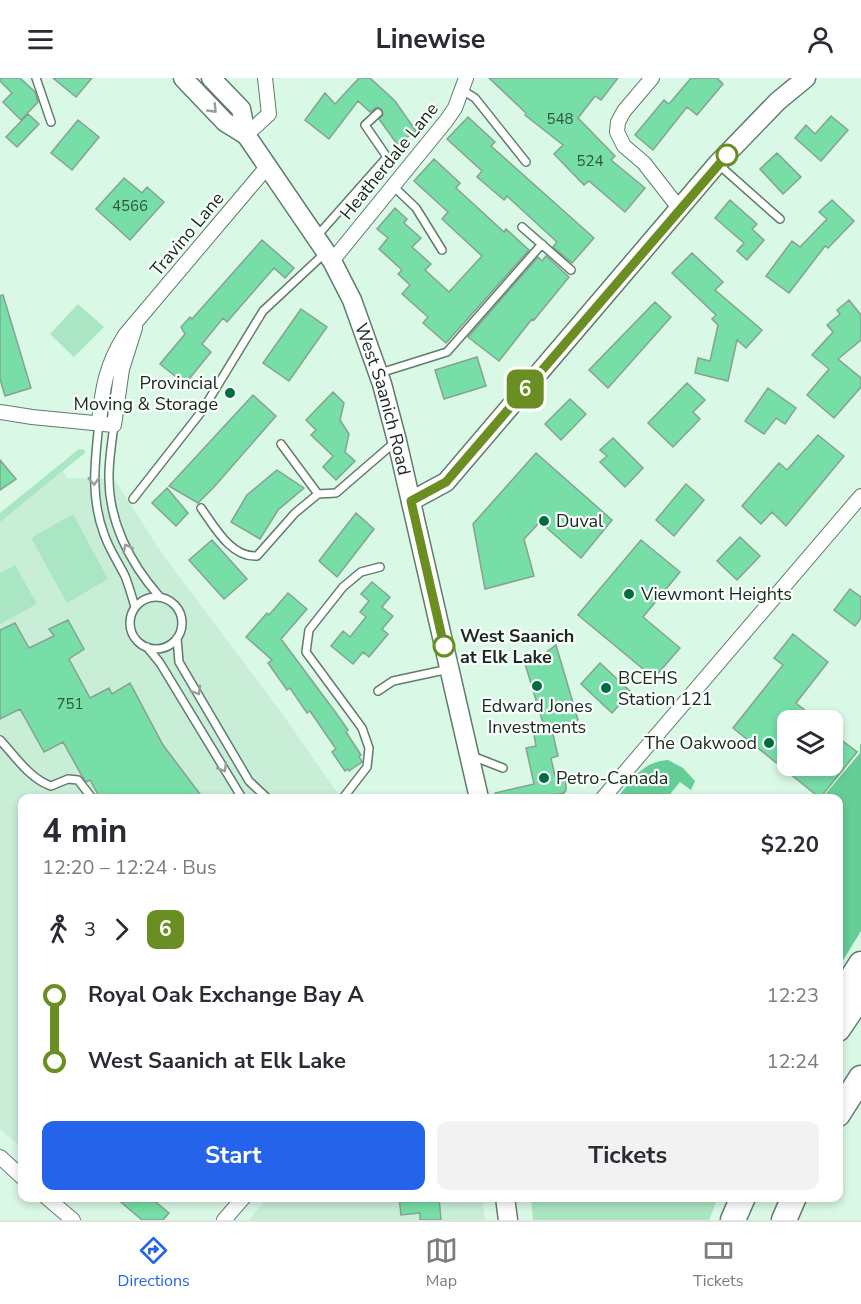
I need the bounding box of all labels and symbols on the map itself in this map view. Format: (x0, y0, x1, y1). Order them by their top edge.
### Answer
street label: Heatherdale Lane (334, 98, 444, 224)
one-way arrow (205, 101, 216, 112)
house number: 548 (546, 109, 574, 129)
unlabelled marker (716, 144, 738, 166)
house number: 524 (576, 151, 604, 171)
street label: Travino Lane (145, 187, 229, 281)
house number: 4566 (112, 196, 148, 216)
street label: West Saanich Road (349, 320, 416, 477)
line badge: 6 (506, 370, 544, 408)
place label: Provincial Moving & Storage (74, 371, 219, 416)
marker: Provincial Moving & Storage (223, 386, 237, 400)
one-way arrow (88, 477, 101, 486)
place label: Duval (556, 509, 604, 533)
marker: Duval (537, 514, 551, 528)
one-way arrow (122, 543, 134, 554)
place label: Viewmont Heights (640, 582, 792, 606)
marker: Viewmont Heights (622, 587, 636, 601)
place label: West Saanich at Elk Lake (460, 624, 574, 669)
marker: West Saanich at Elk Lake (433, 635, 455, 657)
place label: BCEHS Station 121 (618, 666, 713, 711)
marker: Edward Jones Investments (530, 679, 544, 693)
marker: BCEHS Station 121 (599, 681, 613, 695)
one-way arrow (189, 685, 201, 695)
house number: 751 (56, 694, 84, 714)
place label: Edward Jones Investments (481, 694, 593, 739)
place label: The Oakwood (644, 731, 757, 755)
marker: The Oakwood (762, 736, 776, 750)
one-way arrow (215, 762, 227, 772)
place label: Petro-Canada (556, 766, 668, 790)
marker: Petro-Canada (537, 771, 551, 785)

